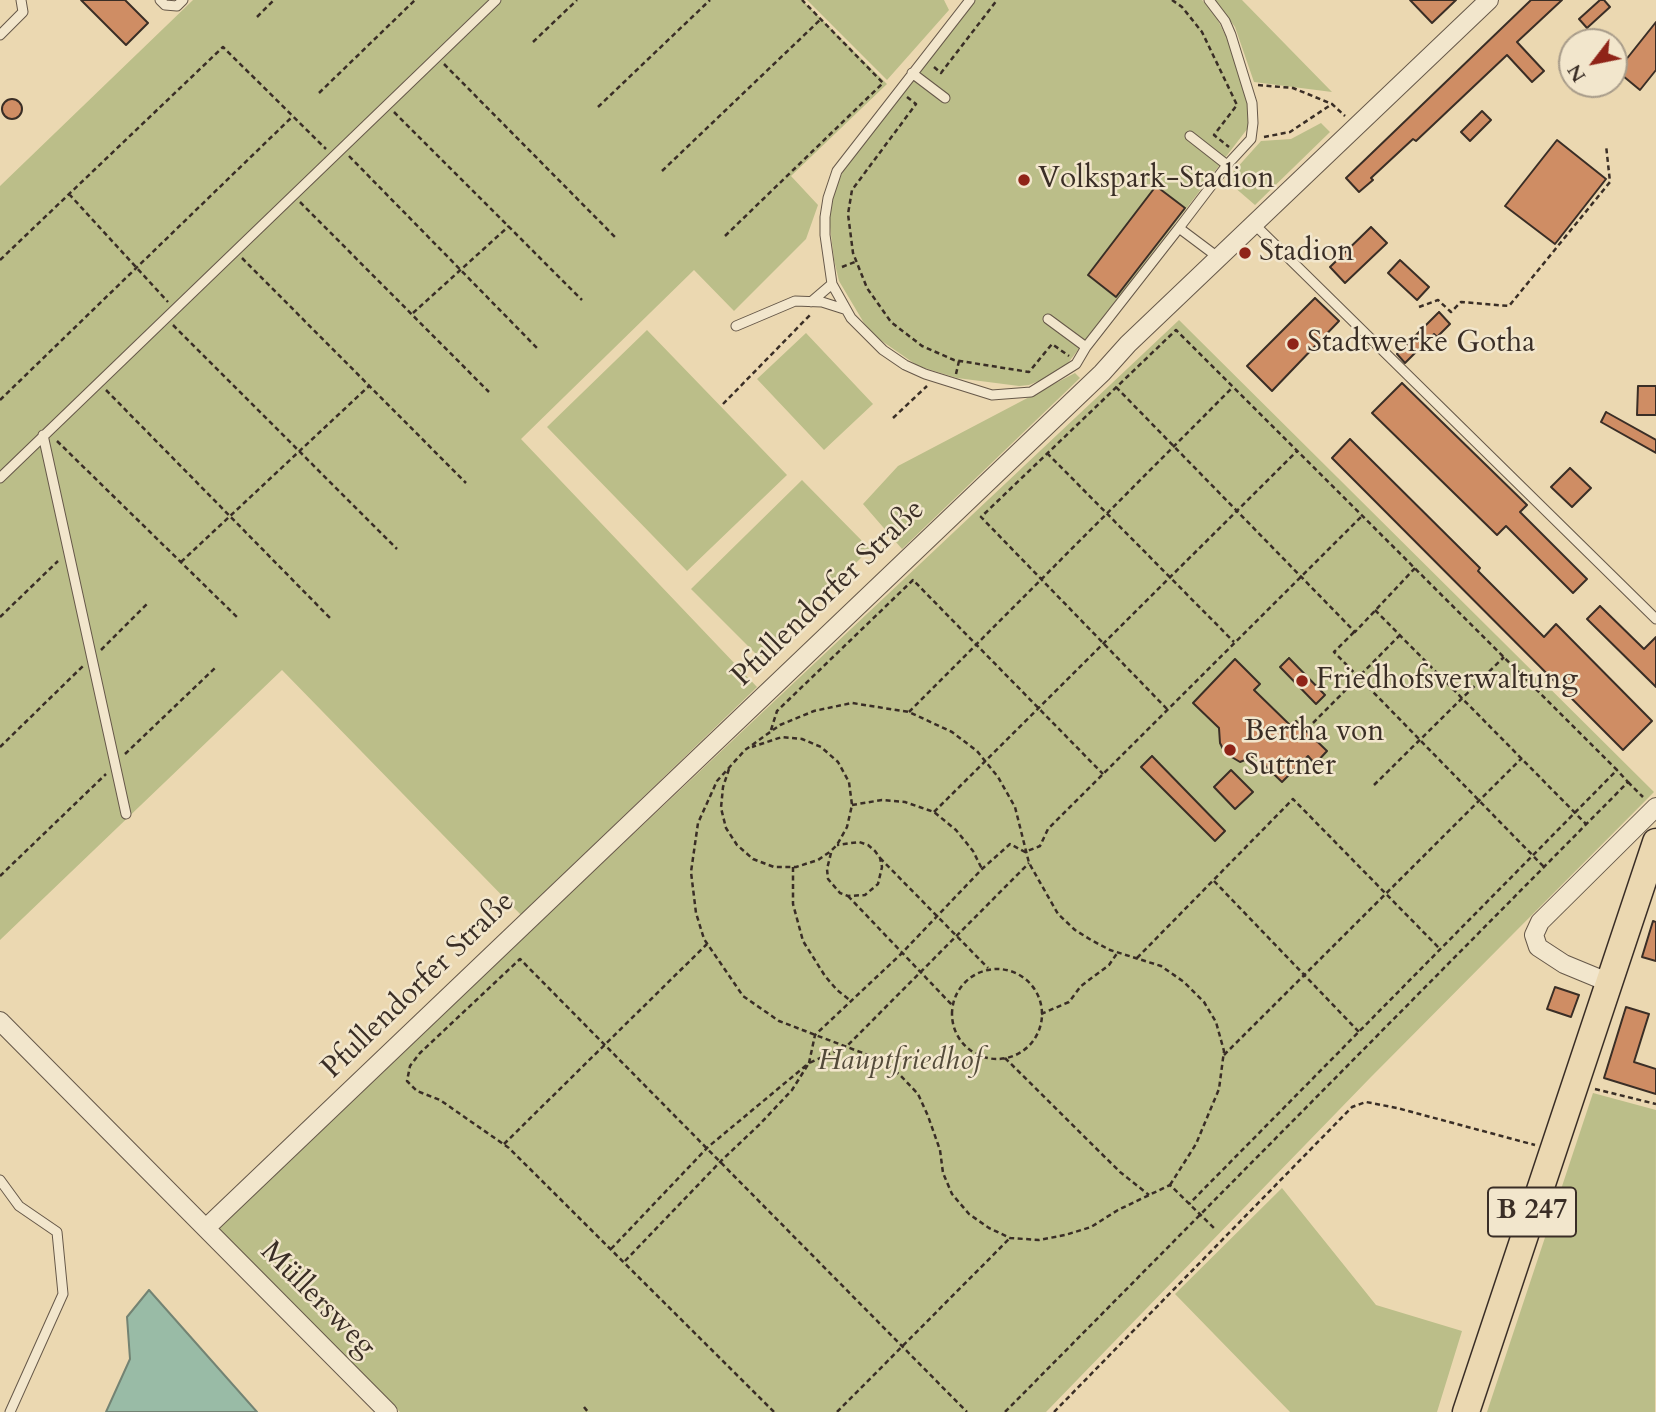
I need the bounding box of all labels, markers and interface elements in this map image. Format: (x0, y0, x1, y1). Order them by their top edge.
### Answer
north arrow (1558, 28, 1628, 98)
text: N (1561, 59, 1592, 87)
place label: Volkspark-Stadion (1038, 162, 1274, 198)
marker: Volkspark-Stadion (1016, 172, 1032, 188)
place label: Stadion (1259, 235, 1354, 271)
marker: Stadion (1237, 245, 1253, 261)
place label: Stadtwerke Gotha (1307, 326, 1535, 362)
marker: Stadtwerke Gotha (1285, 336, 1301, 352)
street label: Pfullendorfer Straße (725, 493, 933, 695)
place label: Friedhofsverwaltung (1316, 663, 1578, 699)
marker: Friedhofsverwaltung (1294, 673, 1310, 689)
place label: Bertha von Suttner (1244, 715, 1384, 786)
marker: Bertha von Suttner (1222, 742, 1238, 758)
street label: Pfullendorfer Straße (315, 885, 523, 1087)
park label: Hauptfriedhof (818, 1044, 982, 1080)
road number: B 247 (1488, 1188, 1576, 1236)
street label: Müllersweg (252, 1235, 382, 1365)

